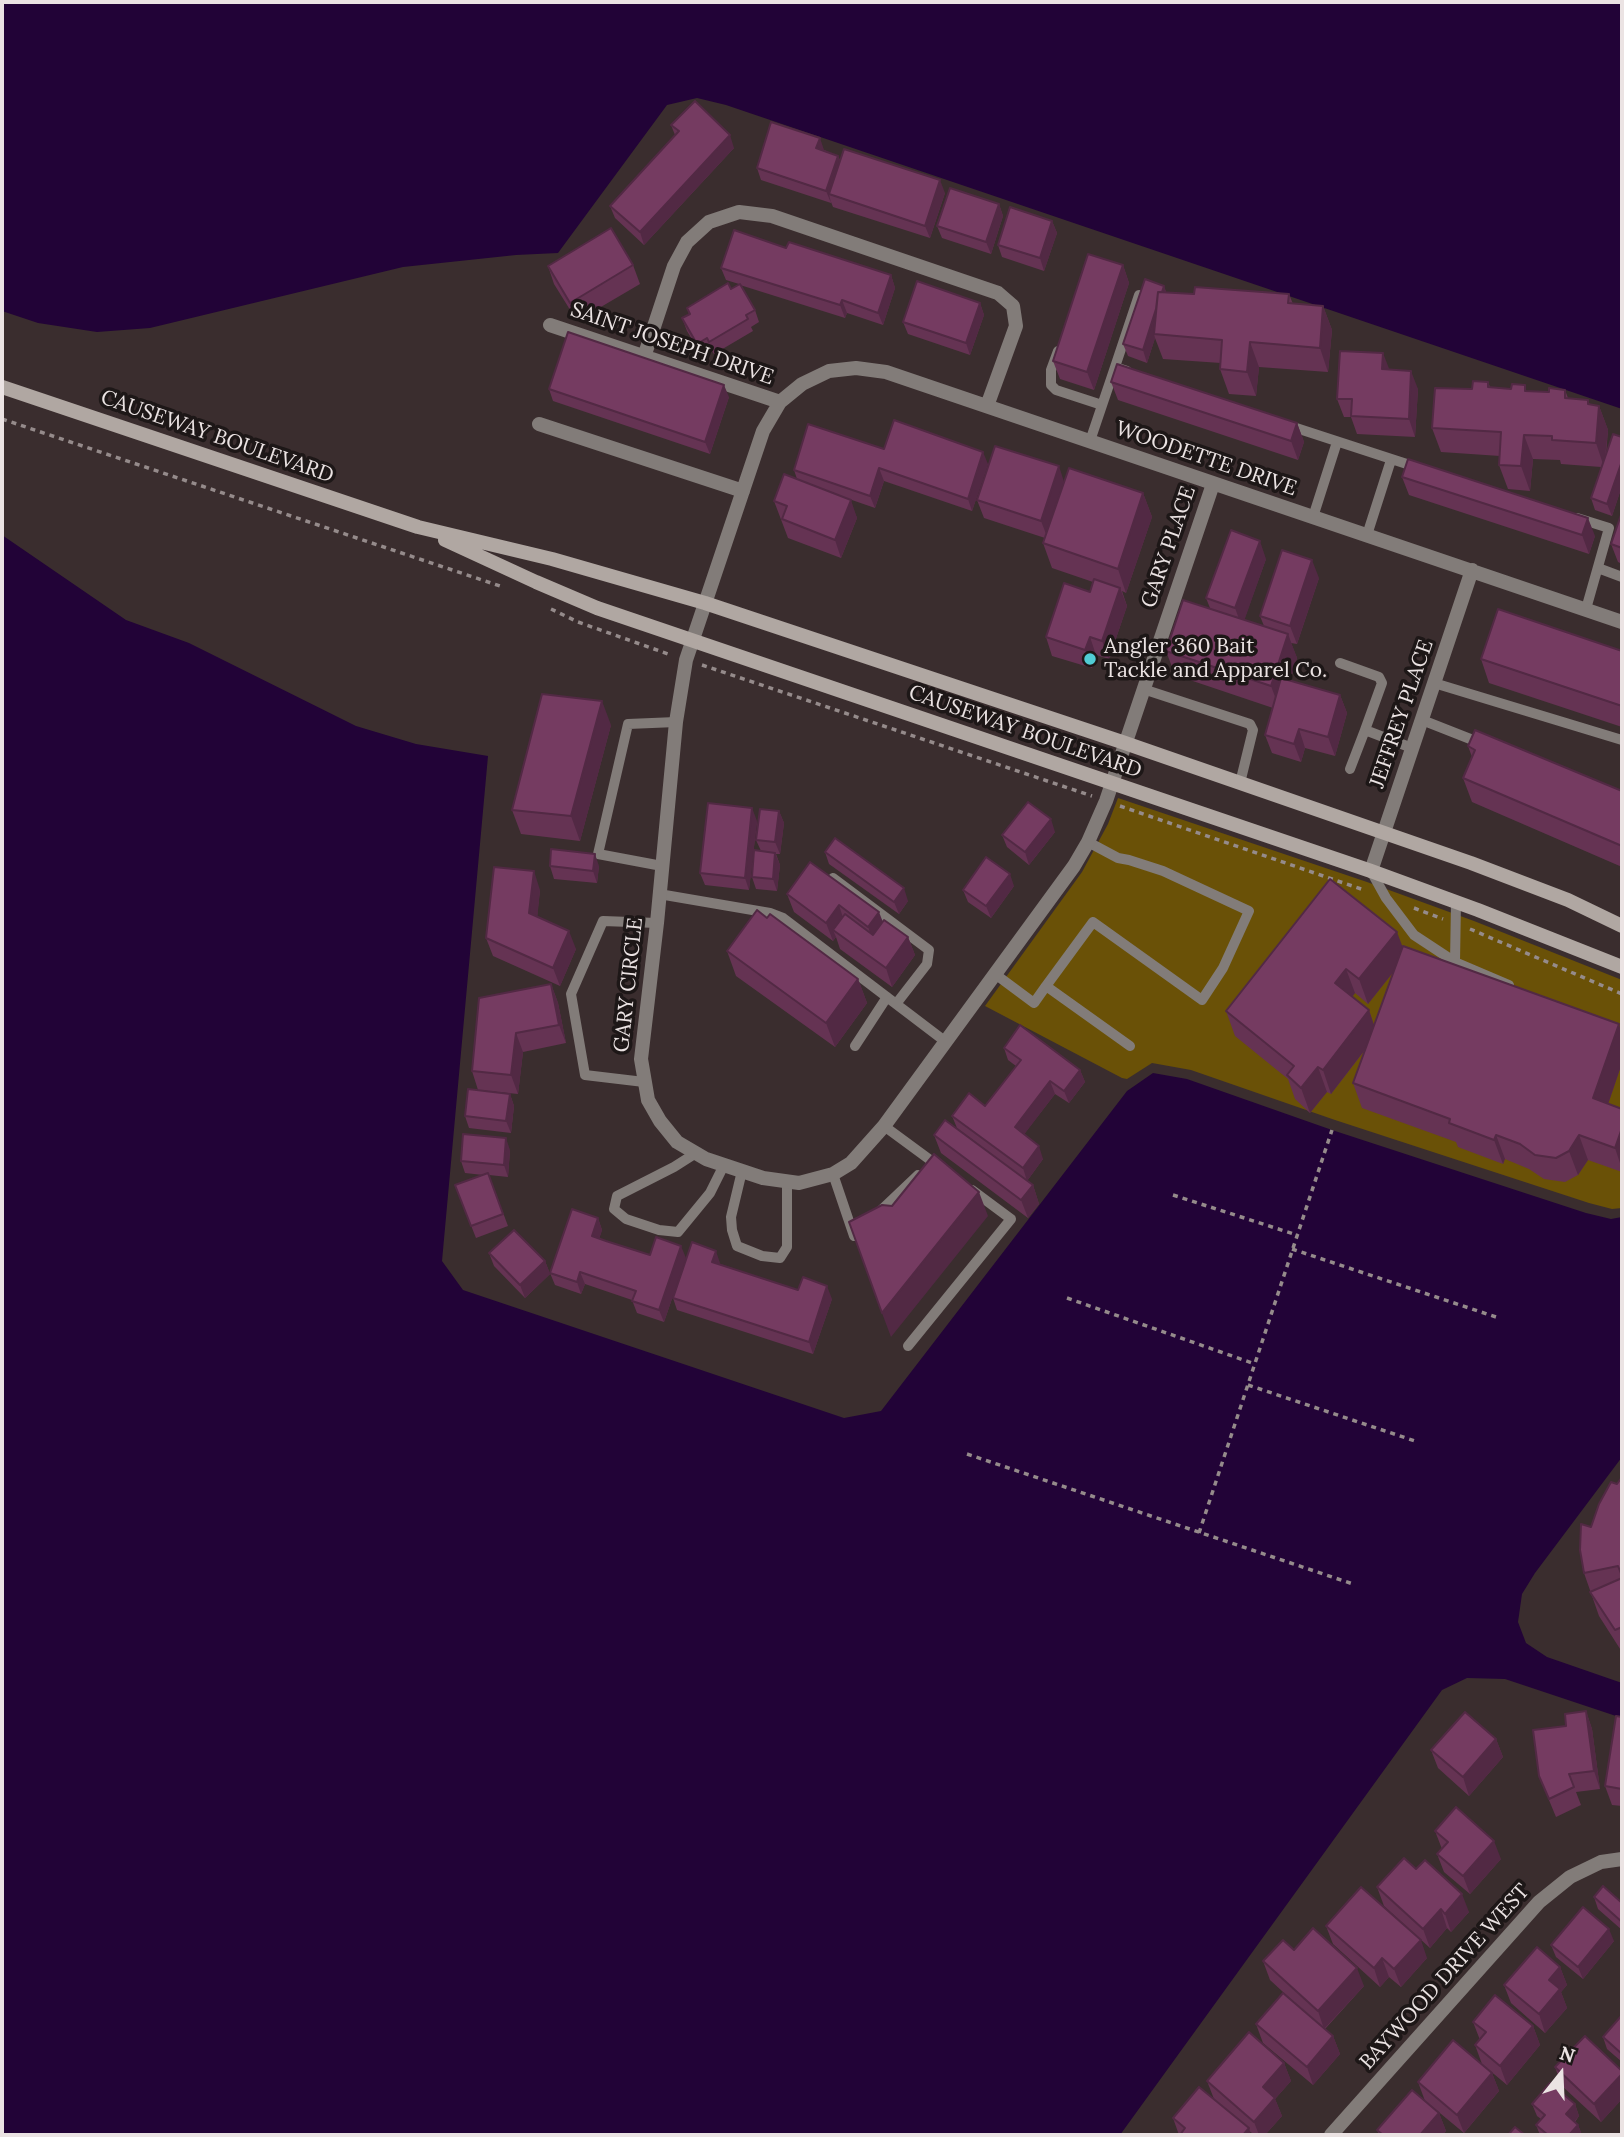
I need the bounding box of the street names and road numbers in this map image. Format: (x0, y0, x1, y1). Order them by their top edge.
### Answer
street label: SAINT JOSEPH DRIVE (567, 297, 777, 391)
street label: CAUSEWAY BOULEVARD (97, 385, 337, 489)
street label: WOODETTE DRIVE (1112, 416, 1300, 502)
street label: GARY PLACE (1136, 483, 1202, 611)
street label: JEFFREY PLACE (1365, 637, 1439, 791)
street label: CAUSEWAY BOULEVARD (905, 680, 1145, 784)
street label: GARY CIRCLE (609, 916, 649, 1054)
street label: BAYWOOD DRIVE WEST (1355, 1879, 1535, 2075)

